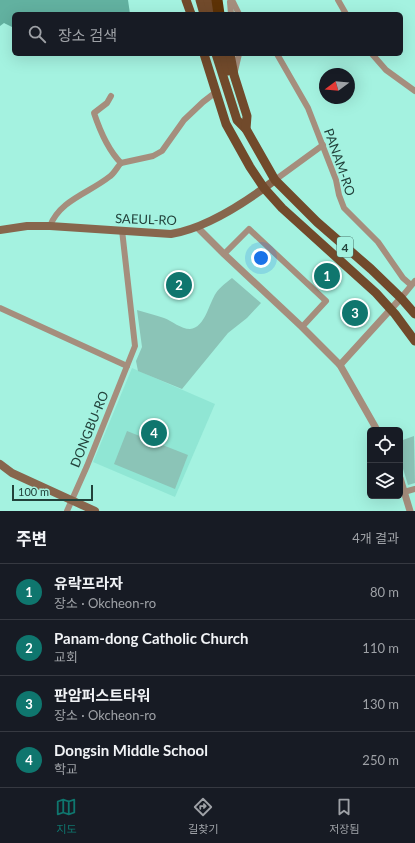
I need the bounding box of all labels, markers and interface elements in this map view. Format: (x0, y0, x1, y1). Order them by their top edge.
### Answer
search box (12, 12, 403, 56)
icon: search (26, 23, 48, 45)
text: 장소 검색 (58, 26, 117, 44)
north arrow (319, 68, 355, 104)
street label: PANAM-RO (321, 126, 359, 198)
street label: SAEUL-RO (115, 210, 177, 228)
road number: 4 (337, 237, 353, 257)
your location (251, 248, 271, 268)
pin: 1 (314, 261, 340, 291)
pin: 2 (166, 270, 192, 300)
pin: 3 (342, 298, 368, 328)
street label: DONGBU-RO (66, 388, 112, 470)
pin: 4 (141, 418, 167, 448)
map controls (367, 427, 403, 499)
button: locate (367, 427, 403, 463)
button: layers (367, 463, 403, 499)
scale bar (12, 483, 93, 502)
text: 100 m (18, 485, 49, 498)
text: 주변 (16, 528, 47, 549)
text: 4개 결과 (352, 530, 399, 546)
text: 유락프라자 (54, 574, 123, 592)
text: 1 (25, 584, 33, 600)
text: 80 m (370, 584, 399, 600)
text: 장소 · Okcheon-ro (54, 595, 156, 611)
text: Panam-dong Catholic Church (54, 629, 248, 647)
text: 2 (25, 640, 33, 656)
text: 110 m (362, 640, 399, 656)
text: 교회 (54, 649, 78, 665)
text: 판암퍼스트타워 (54, 686, 151, 704)
text: 3 (25, 696, 33, 712)
text: 130 m (362, 696, 399, 712)
text: 장소 · Okcheon-ro (54, 707, 156, 723)
text: Dongsin Middle School (54, 741, 208, 759)
text: 4 (25, 752, 33, 768)
text: 250 m (362, 752, 399, 768)
text: 학교 (54, 761, 78, 777)
tab: 지도 (55, 796, 77, 836)
tab: 길찾기 (188, 796, 219, 836)
tab: 저장됨 (329, 796, 360, 836)

